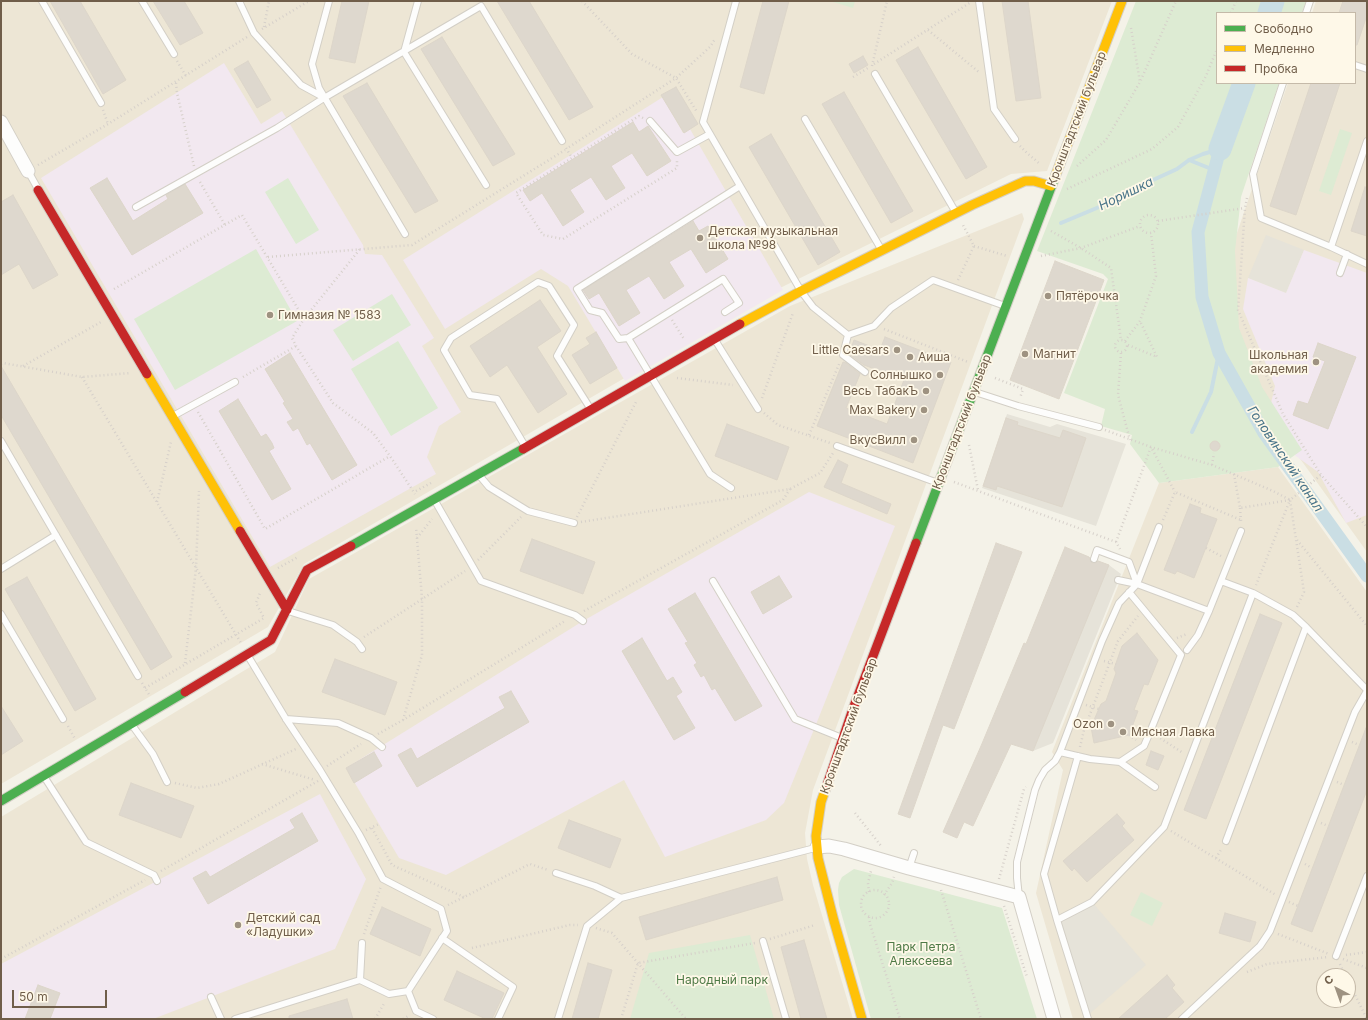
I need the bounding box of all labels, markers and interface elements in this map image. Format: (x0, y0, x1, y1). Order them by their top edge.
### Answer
legend (1216, 12, 1356, 84)
text: Свободно (1254, 21, 1313, 36)
text: Медленно (1254, 41, 1315, 56)
street label: Кронштадтский бульвар (1045, 49, 1109, 189)
text: Пробка (1254, 61, 1298, 76)
water label: Норишка (1096, 174, 1156, 214)
place label: Детская музыкальная школа №98 (708, 224, 838, 252)
marker: Детская музыкальная школа №98 (695, 233, 705, 243)
place label: Пятёрочка (1056, 289, 1119, 303)
marker: Пятёрочка (1043, 291, 1053, 301)
place label: Гимназия № 1583 (278, 308, 381, 322)
marker: Гимназия № 1583 (265, 310, 275, 320)
place label: Little Caesars (812, 343, 889, 357)
marker: Little Caesars (892, 345, 902, 355)
place label: Магнит (1033, 347, 1076, 361)
place label: Школьная академия (1249, 348, 1308, 376)
marker: Магнит (1020, 349, 1030, 359)
place label: Аиша (918, 350, 950, 364)
marker: Аиша (905, 352, 915, 362)
street label: Кронштадтский бульвар (930, 352, 994, 492)
marker: Школьная академия (1311, 357, 1321, 367)
place label: Солнышко (870, 368, 932, 382)
marker: Солнышко (935, 370, 945, 380)
place label: Весь ТабакЪ (843, 384, 918, 398)
marker: Весь ТабакЪ (921, 386, 931, 396)
place label: Max Bakery (849, 403, 916, 417)
water label: Головинский канал (1244, 403, 1326, 515)
marker: Max Bakery (919, 405, 929, 415)
place label: ВкусВилл (850, 433, 906, 447)
marker: ВкусВилл (909, 435, 919, 445)
street label: Кронштадтский бульвар (818, 656, 880, 796)
place label: Ozon (1073, 717, 1103, 731)
marker: Ozon (1106, 719, 1116, 729)
place label: Мясная Лавка (1131, 725, 1215, 739)
marker: Мясная Лавка (1118, 727, 1128, 737)
place label: Детский сад «Ладушки» (246, 911, 320, 939)
marker: Детский сад «Ладушки» (233, 920, 243, 930)
park label: Парк Петра Алексеева (887, 940, 955, 968)
north arrow (1316, 968, 1356, 1008)
text: С (1321, 972, 1336, 988)
park label: Народный парк (676, 973, 768, 987)
scale bar (14, 982, 109, 1008)
text: 50 m (19, 989, 48, 1004)

